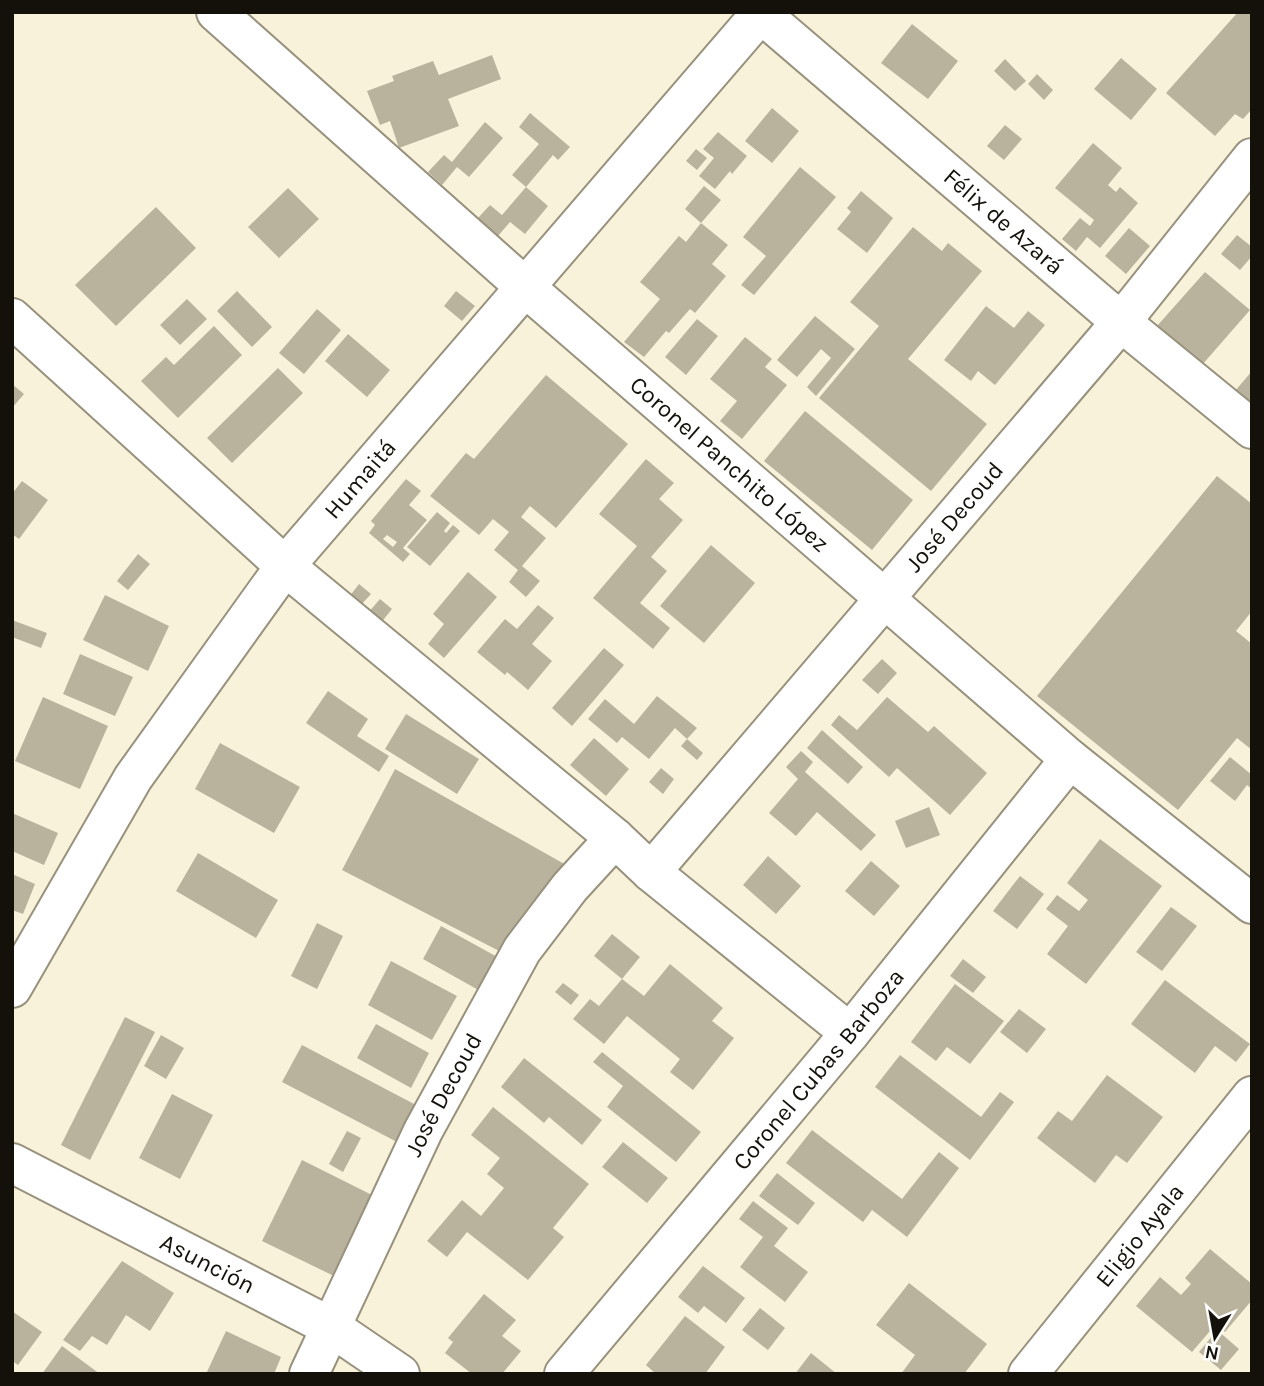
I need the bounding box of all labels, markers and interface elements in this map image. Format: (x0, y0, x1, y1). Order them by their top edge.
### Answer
street label: Félix de Azará (938, 162, 1069, 280)
street label: Coronel Panchito López (624, 370, 834, 558)
street label: Humaitá (318, 434, 402, 524)
street label: José Decoud (900, 456, 1009, 578)
street label: Coronel Cubas Barboza (727, 963, 910, 1176)
street label: José Decoud (399, 1028, 488, 1161)
street label: Eligio Ayala (1090, 1178, 1190, 1293)
street label: Asunción (156, 1228, 260, 1299)
north arrow (1180, 1302, 1250, 1372)
text: N (1203, 1341, 1221, 1365)

